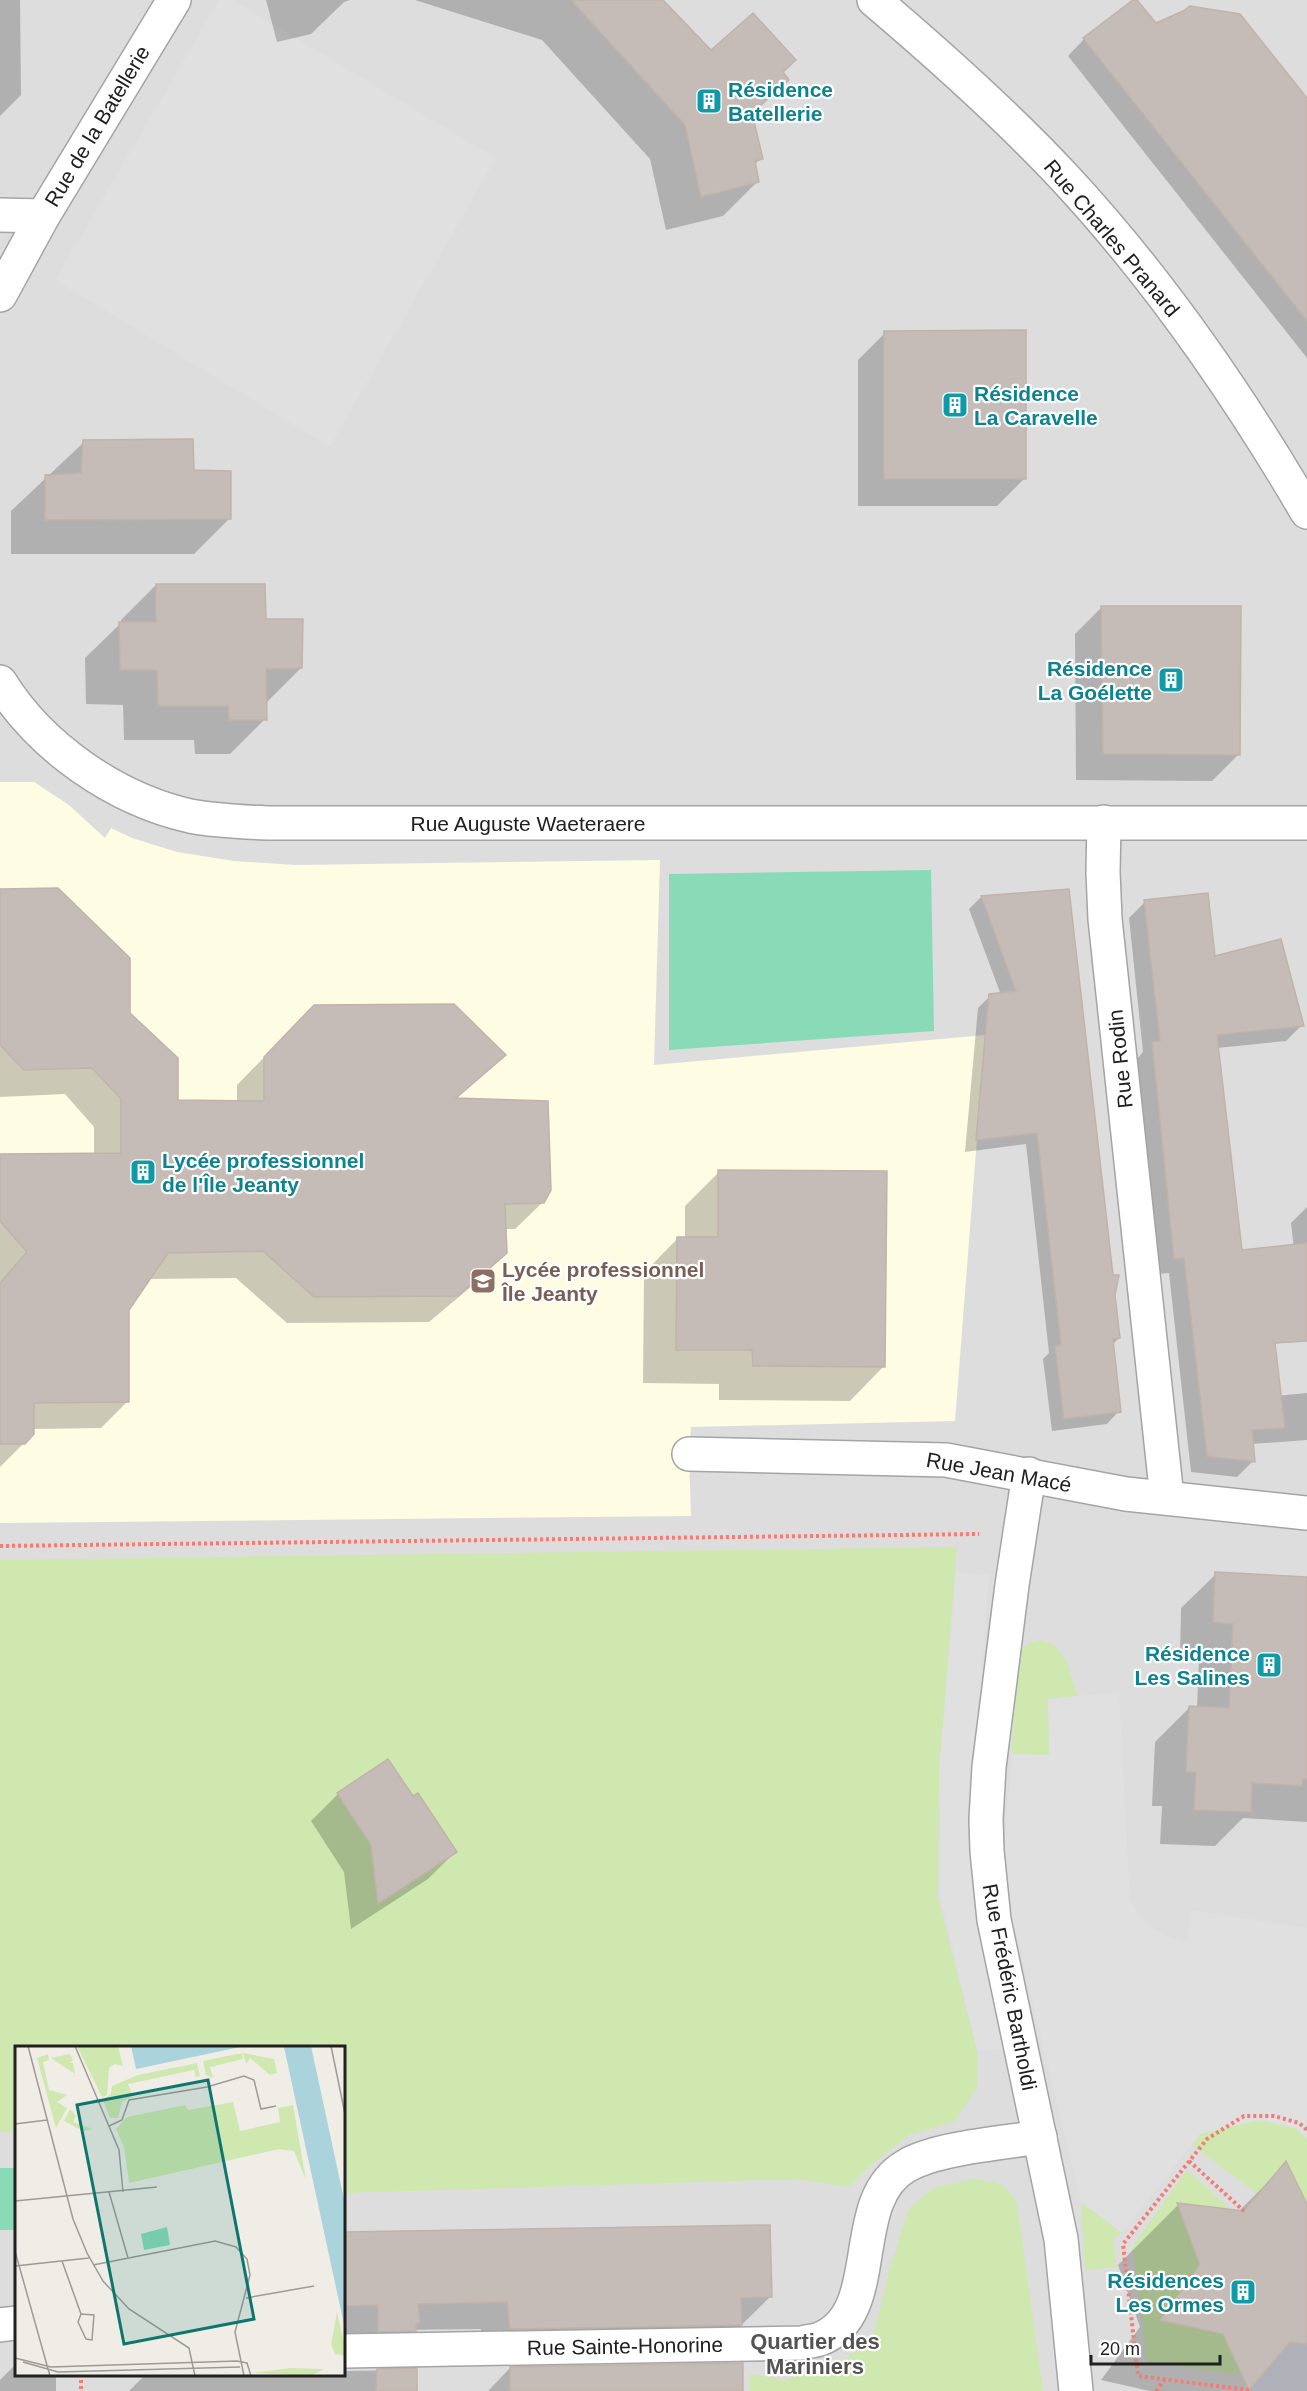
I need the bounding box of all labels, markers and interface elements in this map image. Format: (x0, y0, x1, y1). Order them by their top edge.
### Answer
street label: Rue de la Batellerie (40, 42, 154, 210)
place label: Résidence Batellerie (728, 78, 833, 125)
building icon: Résidence Batellerie (694, 86, 724, 116)
street label: Rue Charles Pranard (1040, 155, 1184, 321)
place label: Résidence La Caravelle (974, 382, 1098, 429)
building icon: Résidence La Caravelle (940, 390, 970, 420)
place label: Résidence La Goélette (1038, 657, 1152, 704)
building icon: Résidence La Goélette (1156, 665, 1186, 695)
street label: Rue Auguste Waeteraere (410, 812, 646, 835)
street label: Rue Rodin (1103, 1008, 1137, 1110)
place label: Lycée professionnel de l'Île Jeanty (162, 1149, 364, 1196)
building icon: Lycée professionnel de l'Île Jeanty (128, 1157, 158, 1187)
place label: Lycée professionnel Île Jeanty (501, 1258, 704, 1305)
school or university icon: Lycée professionnel Île Jeanty (468, 1266, 498, 1296)
street label: Rue Jean Macé (925, 1448, 1073, 1496)
place label: Résidence Les Salines (1134, 1642, 1250, 1689)
building icon: Résidence Les Salines (1254, 1650, 1284, 1680)
street label: Rue Frédéric Bartholdi (979, 1882, 1041, 2092)
inset map (15, 2046, 345, 2376)
place label: Résidences Les Ormes (1107, 2269, 1224, 2316)
building icon: Résidences Les Ormes (1228, 2277, 1258, 2307)
scale bar (1091, 2328, 1220, 2366)
district label: Quartier des Mariniers (750, 2329, 880, 2379)
street label: Rue Sainte-Honorine (527, 2333, 723, 2359)
text: 20 m (1100, 2339, 1140, 2359)

